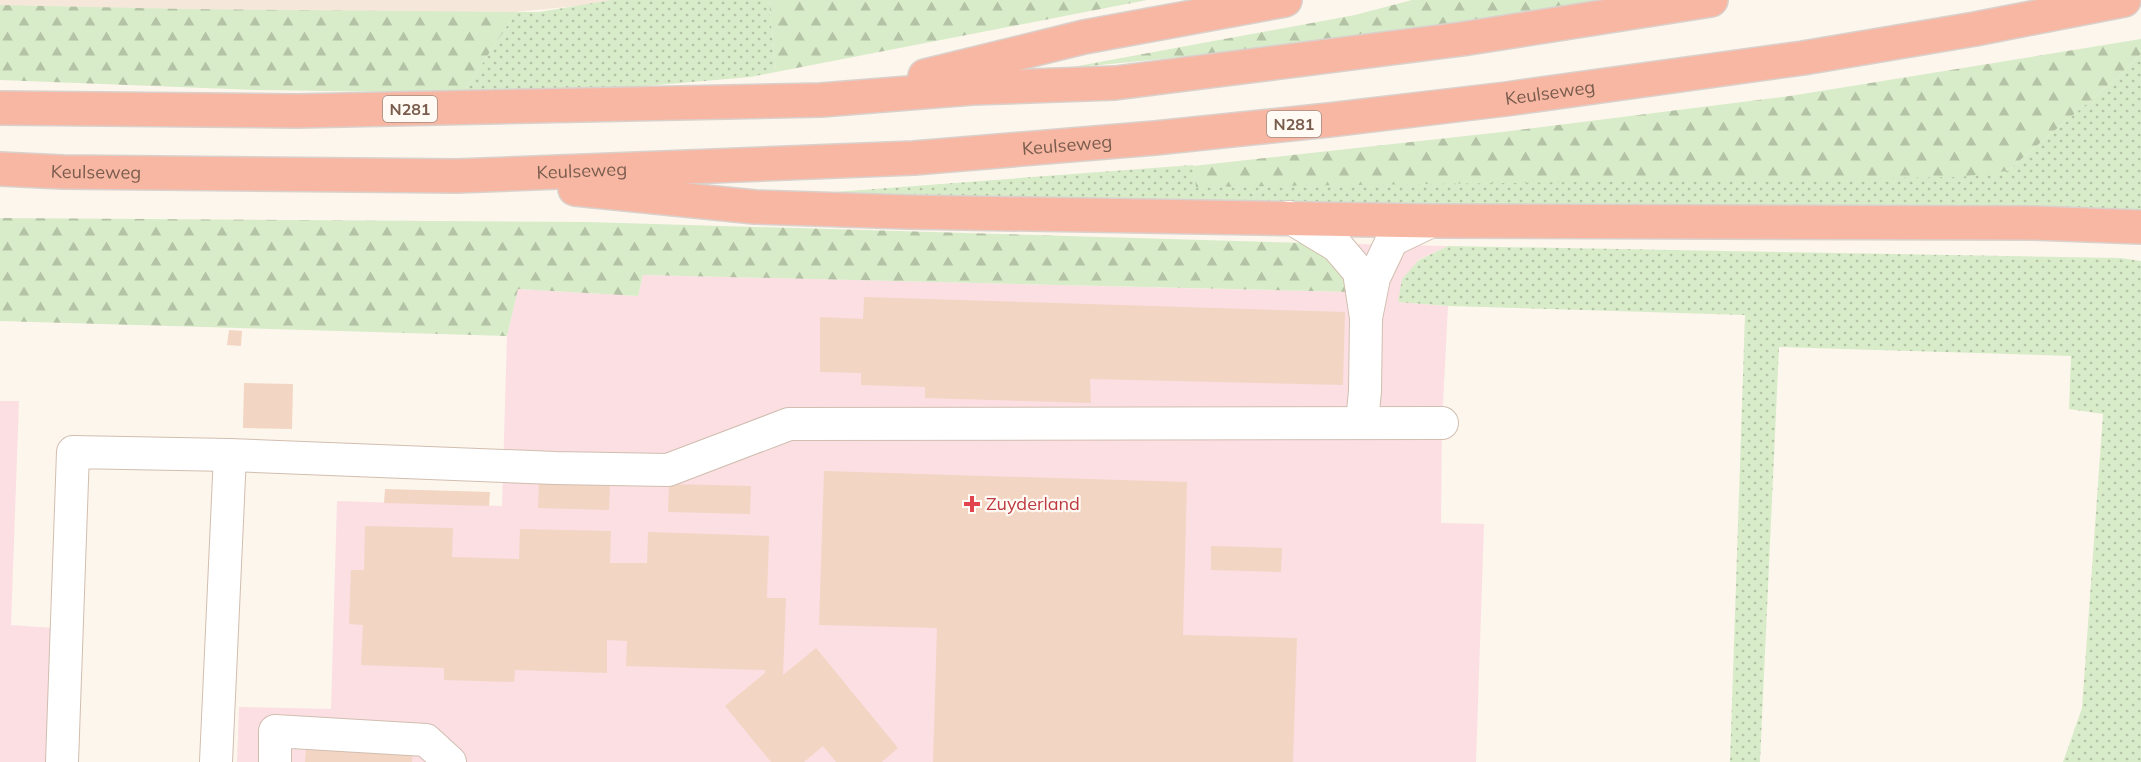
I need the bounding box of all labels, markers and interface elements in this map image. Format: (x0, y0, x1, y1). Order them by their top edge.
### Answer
street label: Keulseweg (1504, 75, 1596, 110)
road number: N281 (383, 96, 437, 122)
road number: N281 (1267, 111, 1321, 137)
street label: Keulseweg (1021, 130, 1113, 160)
street label: Keulseweg (536, 157, 627, 184)
street label: Keulseweg (50, 159, 141, 184)
place label: Zuyderland (986, 492, 1080, 515)
marker: Zuyderland (963, 495, 981, 513)

